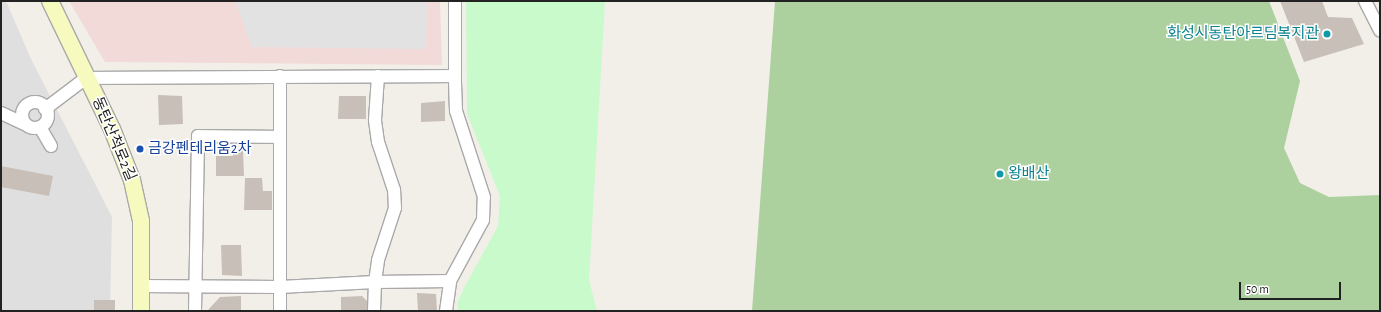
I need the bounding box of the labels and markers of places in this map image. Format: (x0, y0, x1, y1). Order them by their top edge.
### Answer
place label: 화성시동탄아르딤복지관 (1167, 25, 1319, 43)
marker: 화성시동탄아르딤복지관 (1322, 29, 1332, 39)
place label: 금강펜테리움2차 (148, 140, 251, 158)
marker: 금강펜테리움2차 (135, 144, 145, 154)
place label: 왕배산 (1008, 165, 1049, 183)
marker: 왕배산 (995, 169, 1005, 179)

